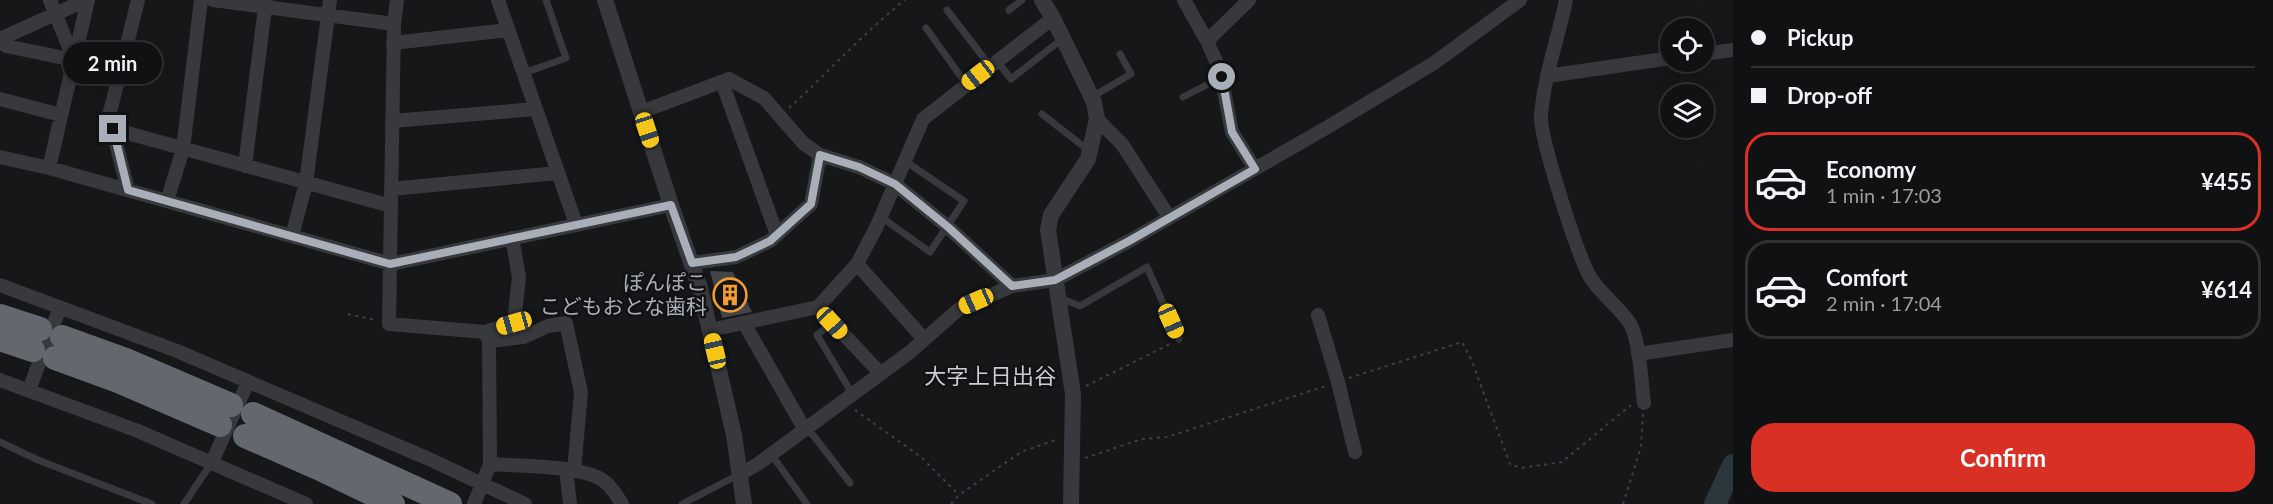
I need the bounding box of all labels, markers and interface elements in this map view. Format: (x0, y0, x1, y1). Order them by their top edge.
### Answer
map controls (1660, 18, 1714, 138)
button: locate (1660, 18, 1714, 72)
text: Pickup (1787, 24, 1853, 51)
callout: 2 min (63, 42, 162, 84)
text: 2 min (88, 51, 137, 75)
car (958, 57, 998, 93)
route start (1208, 63, 1235, 90)
text: Drop-off (1787, 82, 1872, 109)
button: layers (1660, 84, 1714, 138)
car (633, 110, 661, 150)
route end (99, 115, 126, 142)
icon: car (1754, 155, 1808, 209)
text: Economy (1826, 156, 1916, 183)
text: ¥455 (2201, 168, 2252, 195)
text: 1 min · 17:03 (1826, 183, 1942, 207)
icon: car (1754, 263, 1808, 317)
text: Comfort (1826, 264, 1908, 291)
place label: ぽんぽこ こどもおとな歯科 (540, 269, 707, 318)
text: ¥614 (2201, 276, 2252, 303)
building icon: ぽんぽこ こどもおとな歯科 (712, 277, 748, 313)
car (956, 285, 996, 317)
text: 2 min · 17:04 (1826, 291, 1942, 315)
car (1155, 301, 1187, 341)
car (813, 304, 851, 342)
car (494, 309, 534, 337)
car (702, 331, 728, 371)
district label: 大字上日出谷 (924, 362, 1056, 389)
button: Confirm (1751, 423, 2255, 492)

